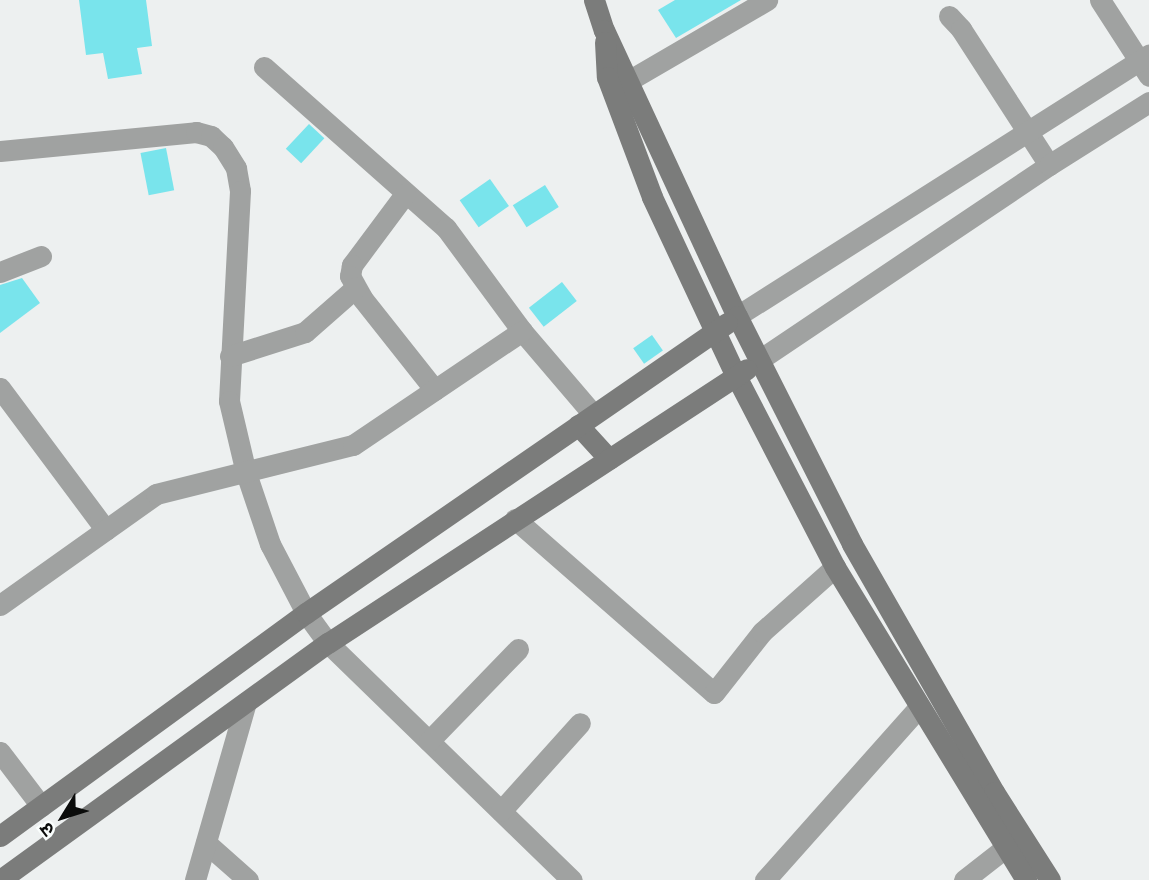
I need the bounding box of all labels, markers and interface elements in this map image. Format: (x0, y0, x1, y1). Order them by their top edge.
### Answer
north arrow (28, 782, 98, 852)
text: उ (34, 819, 59, 841)

